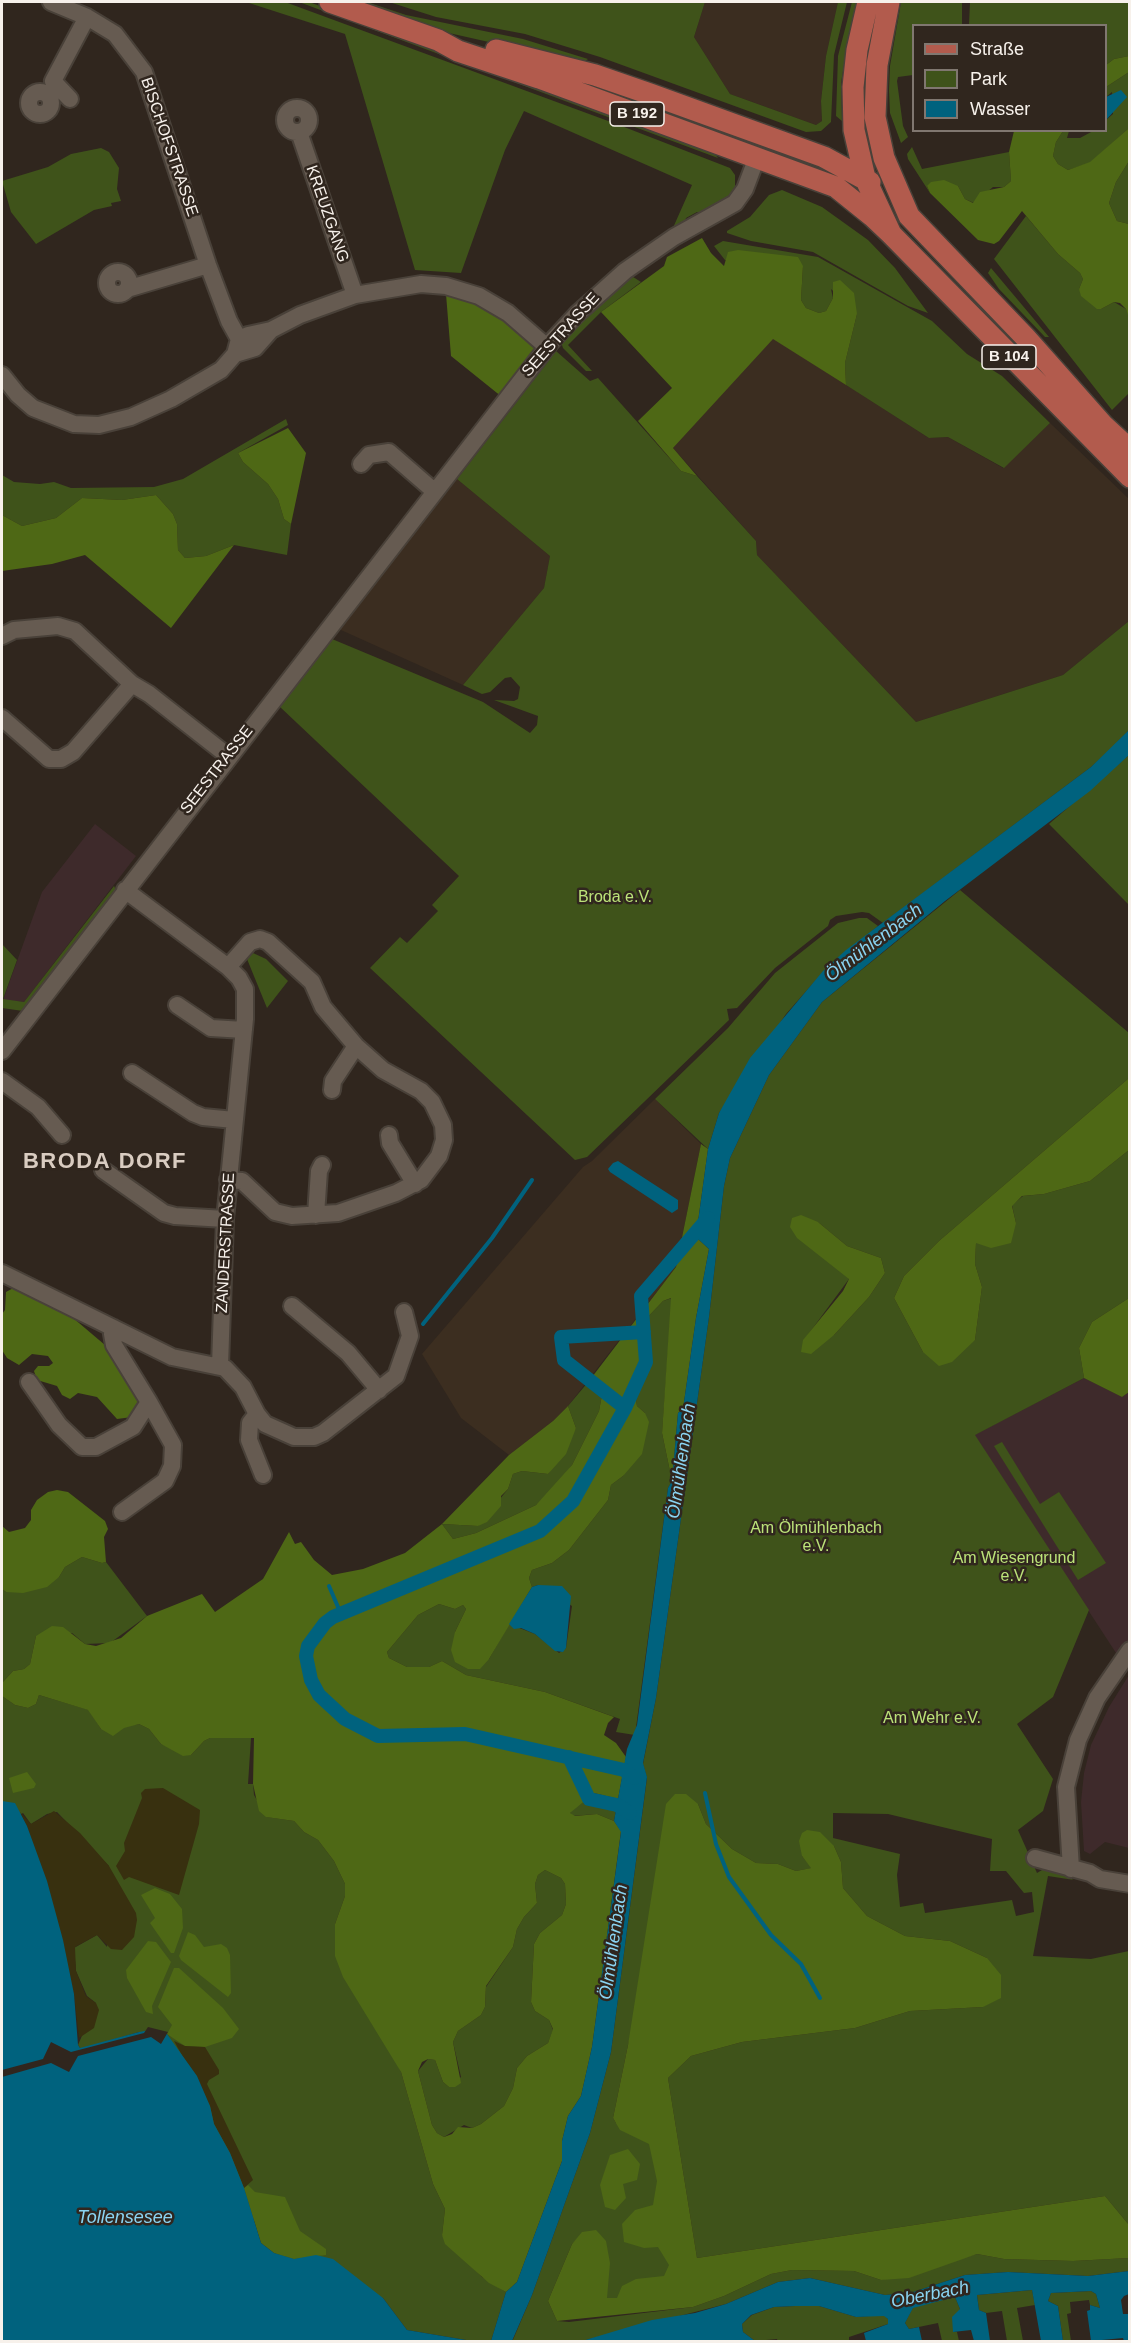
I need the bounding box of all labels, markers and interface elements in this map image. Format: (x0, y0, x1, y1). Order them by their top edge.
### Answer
legend (912, 24, 1107, 132)
text: Straße (970, 39, 1024, 59)
text: Park (970, 69, 1007, 89)
street label: BISCHOFSTRASSE (136, 75, 202, 219)
text: Wasser (970, 99, 1030, 119)
road number: B 192 (610, 102, 664, 126)
street label: KREUZGANG (301, 163, 353, 265)
street label: SEESTRASSE (518, 289, 604, 381)
road number: B 104 (982, 345, 1036, 369)
street label: SEESTRASSE (177, 722, 257, 818)
park label: Broda e.V. (578, 888, 652, 908)
water label: Ölmühlenbach (821, 899, 927, 987)
district label: BRODA DORF (23, 1149, 187, 1175)
street label: ZANDERSTRASSE (213, 1172, 239, 1314)
water label: Ölmühlenbach (663, 1402, 701, 1520)
park label: Am Ölmühlenbach e.V. (750, 1519, 882, 1557)
park label: Am Wiesengrund e.V. (953, 1549, 1075, 1587)
park label: Am Wehr e.V. (883, 1709, 981, 1729)
water label: Ölmühlenbach (595, 1883, 633, 2001)
water label: Tollensesee (77, 2207, 173, 2229)
water label: Oberbach (889, 2277, 971, 2313)

